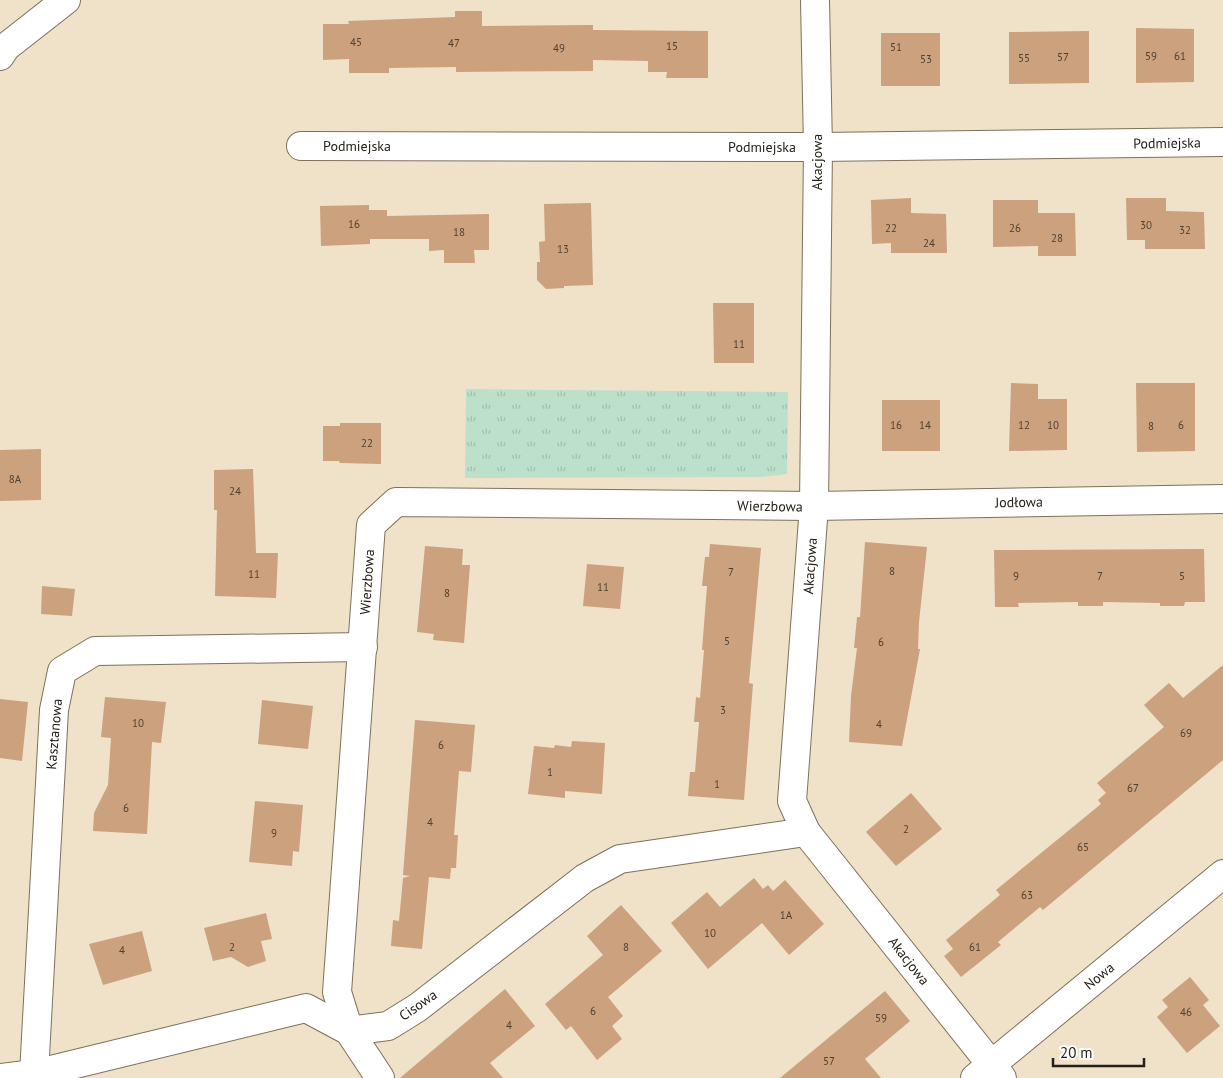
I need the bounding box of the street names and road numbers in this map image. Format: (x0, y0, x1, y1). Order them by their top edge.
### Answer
street label: Podmiejska (1133, 133, 1201, 153)
street label: Akacjowa (808, 134, 826, 190)
street label: Podmiejska (323, 137, 391, 155)
street label: Podmiejska (728, 138, 796, 156)
street label: Jodłowa (994, 493, 1043, 511)
street label: Wierzbowa (737, 496, 803, 516)
street label: Akacjowa (799, 537, 821, 595)
street label: Wierzbowa (356, 549, 378, 615)
street label: Kasztanowa (42, 698, 66, 770)
street label: Akacjowa (885, 933, 934, 989)
street label: Nowa (1080, 958, 1118, 994)
street label: Cisowa (396, 985, 440, 1024)

